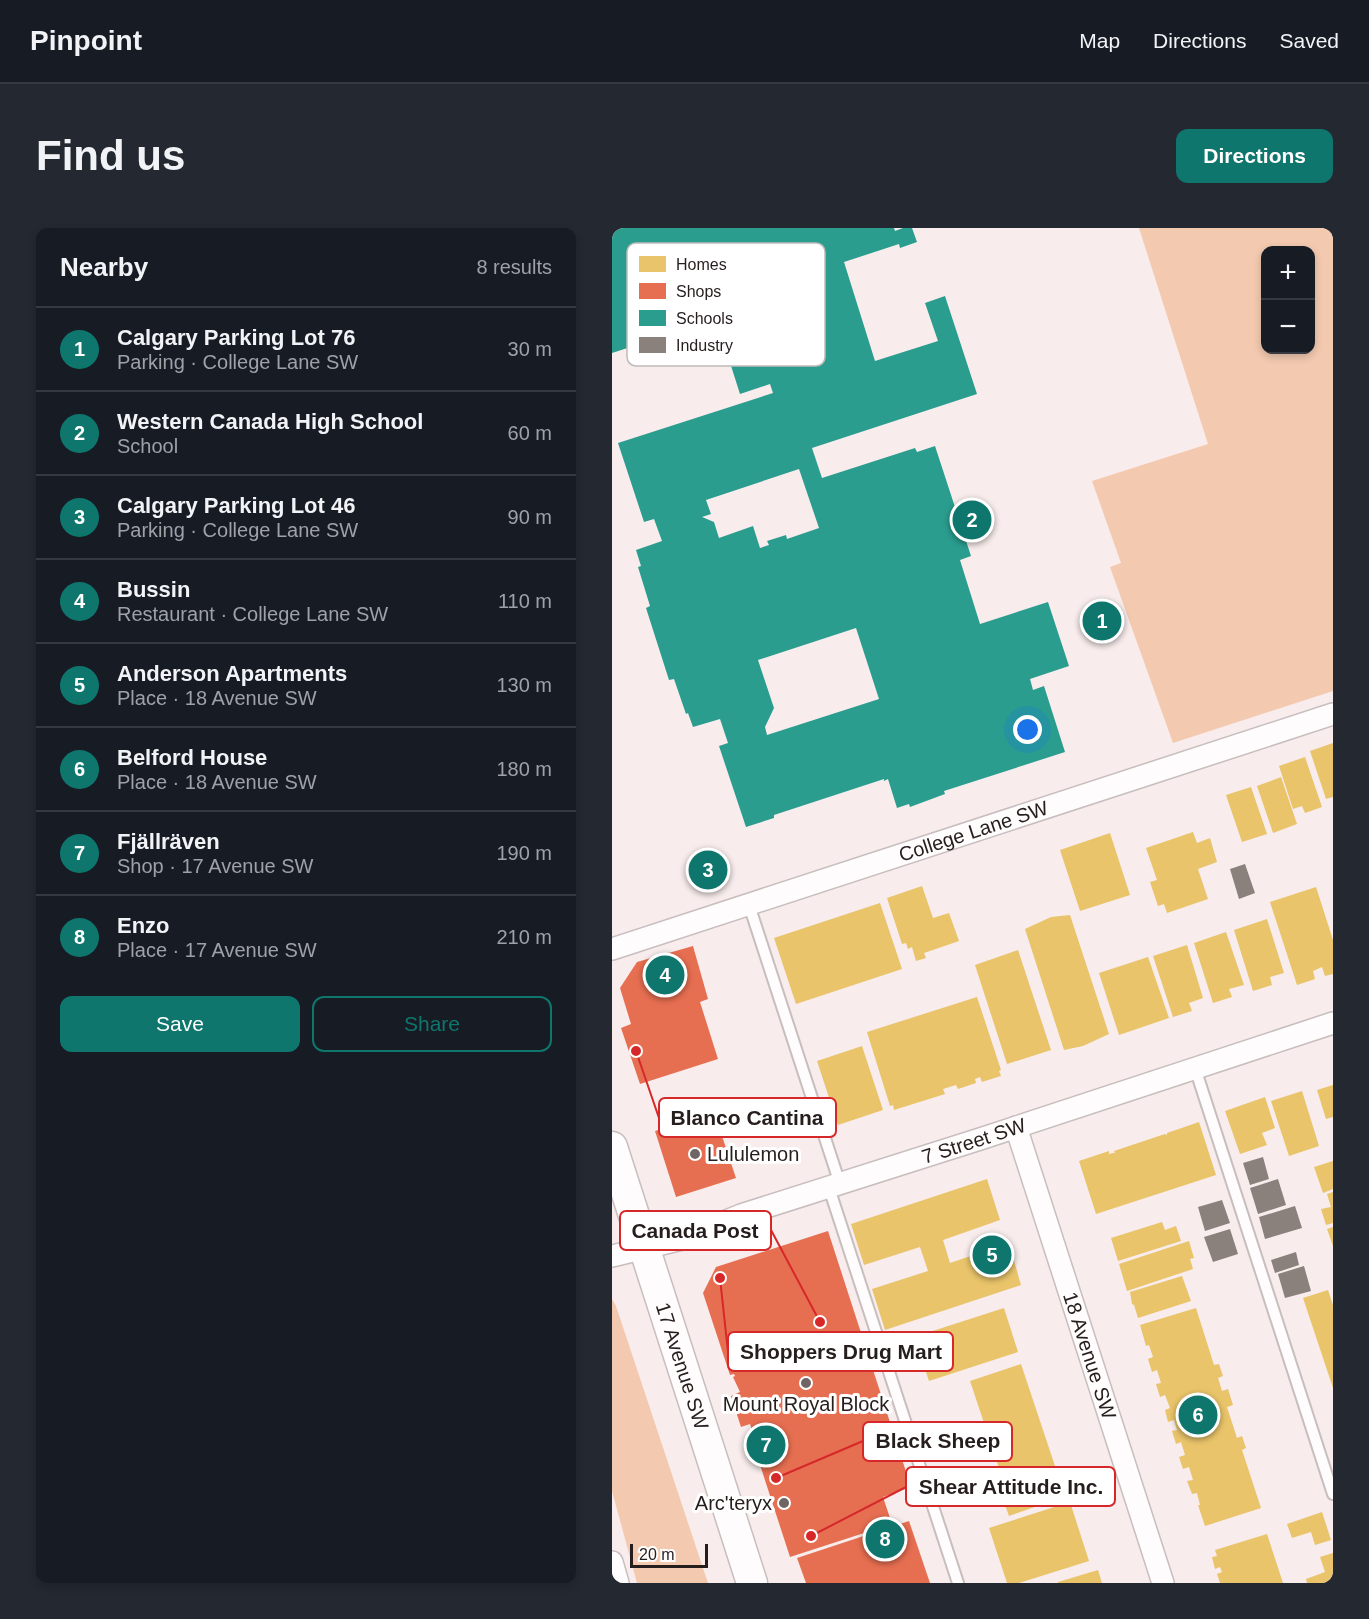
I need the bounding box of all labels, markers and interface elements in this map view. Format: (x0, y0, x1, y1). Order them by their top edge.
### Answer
text: Pinpoint (30, 25, 142, 56)
text: Map (1079, 29, 1120, 52)
text: Directions (1153, 29, 1246, 52)
text: Saved (1279, 29, 1339, 52)
button: Directions (1176, 129, 1333, 183)
text: Find us (36, 132, 185, 179)
legend (627, 243, 825, 366)
map controls (1261, 246, 1315, 354)
button: + (1261, 246, 1315, 300)
text: Nearby (60, 252, 148, 282)
text: 8 results (476, 256, 552, 278)
text: Homes (676, 256, 727, 273)
text: Shops (676, 283, 721, 300)
button: − (1261, 300, 1315, 354)
text: Schools (676, 310, 733, 327)
text: Calgary Parking Lot 76 (117, 325, 355, 350)
text: Industry (676, 337, 733, 354)
text: 1 (74, 338, 85, 360)
text: 30 m (508, 338, 552, 360)
text: Parking · College Lane SW (117, 351, 358, 373)
text: Western Canada High School (117, 409, 423, 434)
text: 2 (74, 422, 85, 444)
text: 60 m (508, 422, 552, 444)
text: School (117, 435, 178, 457)
text: Calgary Parking Lot 46 (117, 493, 355, 518)
pin: 2 (952, 498, 992, 542)
text: 3 (74, 506, 85, 528)
text: 90 m (508, 506, 552, 528)
text: Parking · College Lane SW (117, 519, 358, 541)
text: Bussin (117, 577, 190, 602)
text: 4 (74, 590, 85, 612)
text: 110 m (498, 590, 552, 612)
pin: 1 (1082, 598, 1122, 644)
text: Restaurant · College Lane SW (117, 603, 388, 625)
text: Anderson Apartments (117, 661, 347, 686)
text: 5 (74, 674, 85, 696)
text: 130 m (496, 674, 552, 696)
text: Place · 18 Avenue SW (117, 687, 317, 709)
your location (1013, 715, 1042, 744)
text: Belford House (117, 745, 267, 770)
text: 6 (74, 758, 85, 780)
text: 180 m (496, 758, 552, 780)
text: Place · 18 Avenue SW (117, 771, 317, 793)
street label: College Lane SW (896, 797, 1051, 866)
text: Fjällräven (117, 829, 220, 854)
text: 7 (74, 842, 85, 864)
text: 190 m (496, 842, 552, 864)
pin: 3 (688, 848, 728, 892)
text: Shop · 17 Avenue SW (117, 855, 313, 877)
text: Enzo (117, 913, 170, 938)
text: 8 (74, 926, 85, 948)
text: 210 m (496, 926, 552, 948)
text: Place · 17 Avenue SW (117, 939, 317, 961)
pin: 4 (646, 952, 684, 998)
button: Save (60, 996, 300, 1052)
button: Share (312, 996, 552, 1052)
callout: Blanco Cantina (659, 1098, 836, 1137)
text: Blanco Cantina (671, 1106, 824, 1129)
street label: 7 Street SW (919, 1114, 1029, 1168)
place label: Lululemon (707, 1143, 799, 1165)
marker: Lululemon (688, 1147, 702, 1161)
callout: Canada Post (620, 1211, 771, 1250)
text: Canada Post (631, 1219, 759, 1242)
pin: 5 (972, 1232, 1012, 1278)
street label: 18 Avenue SW (1059, 1289, 1120, 1422)
street label: 17 Avenue SW (652, 1300, 713, 1432)
callout: Shoppers Drug Mart (728, 1332, 953, 1371)
text: Shoppers Drug Mart (740, 1340, 942, 1363)
marker: Mount Royal Block (799, 1376, 813, 1390)
pin: 6 (1178, 1392, 1218, 1438)
place label: Mount Royal Block (723, 1393, 890, 1415)
pin: 7 (746, 1422, 786, 1468)
callout: Black Sheep (863, 1422, 1012, 1461)
text: Black Sheep (876, 1429, 1000, 1452)
callout: Shear Attitude Inc. (906, 1467, 1115, 1506)
text: Shear Attitude Inc. (919, 1475, 1103, 1498)
place label: Arc'teryx (695, 1492, 772, 1514)
marker: Arc'teryx (777, 1496, 791, 1510)
pin: 8 (866, 1516, 904, 1562)
scale bar (630, 1541, 708, 1568)
text: 20 m (639, 1546, 675, 1563)

